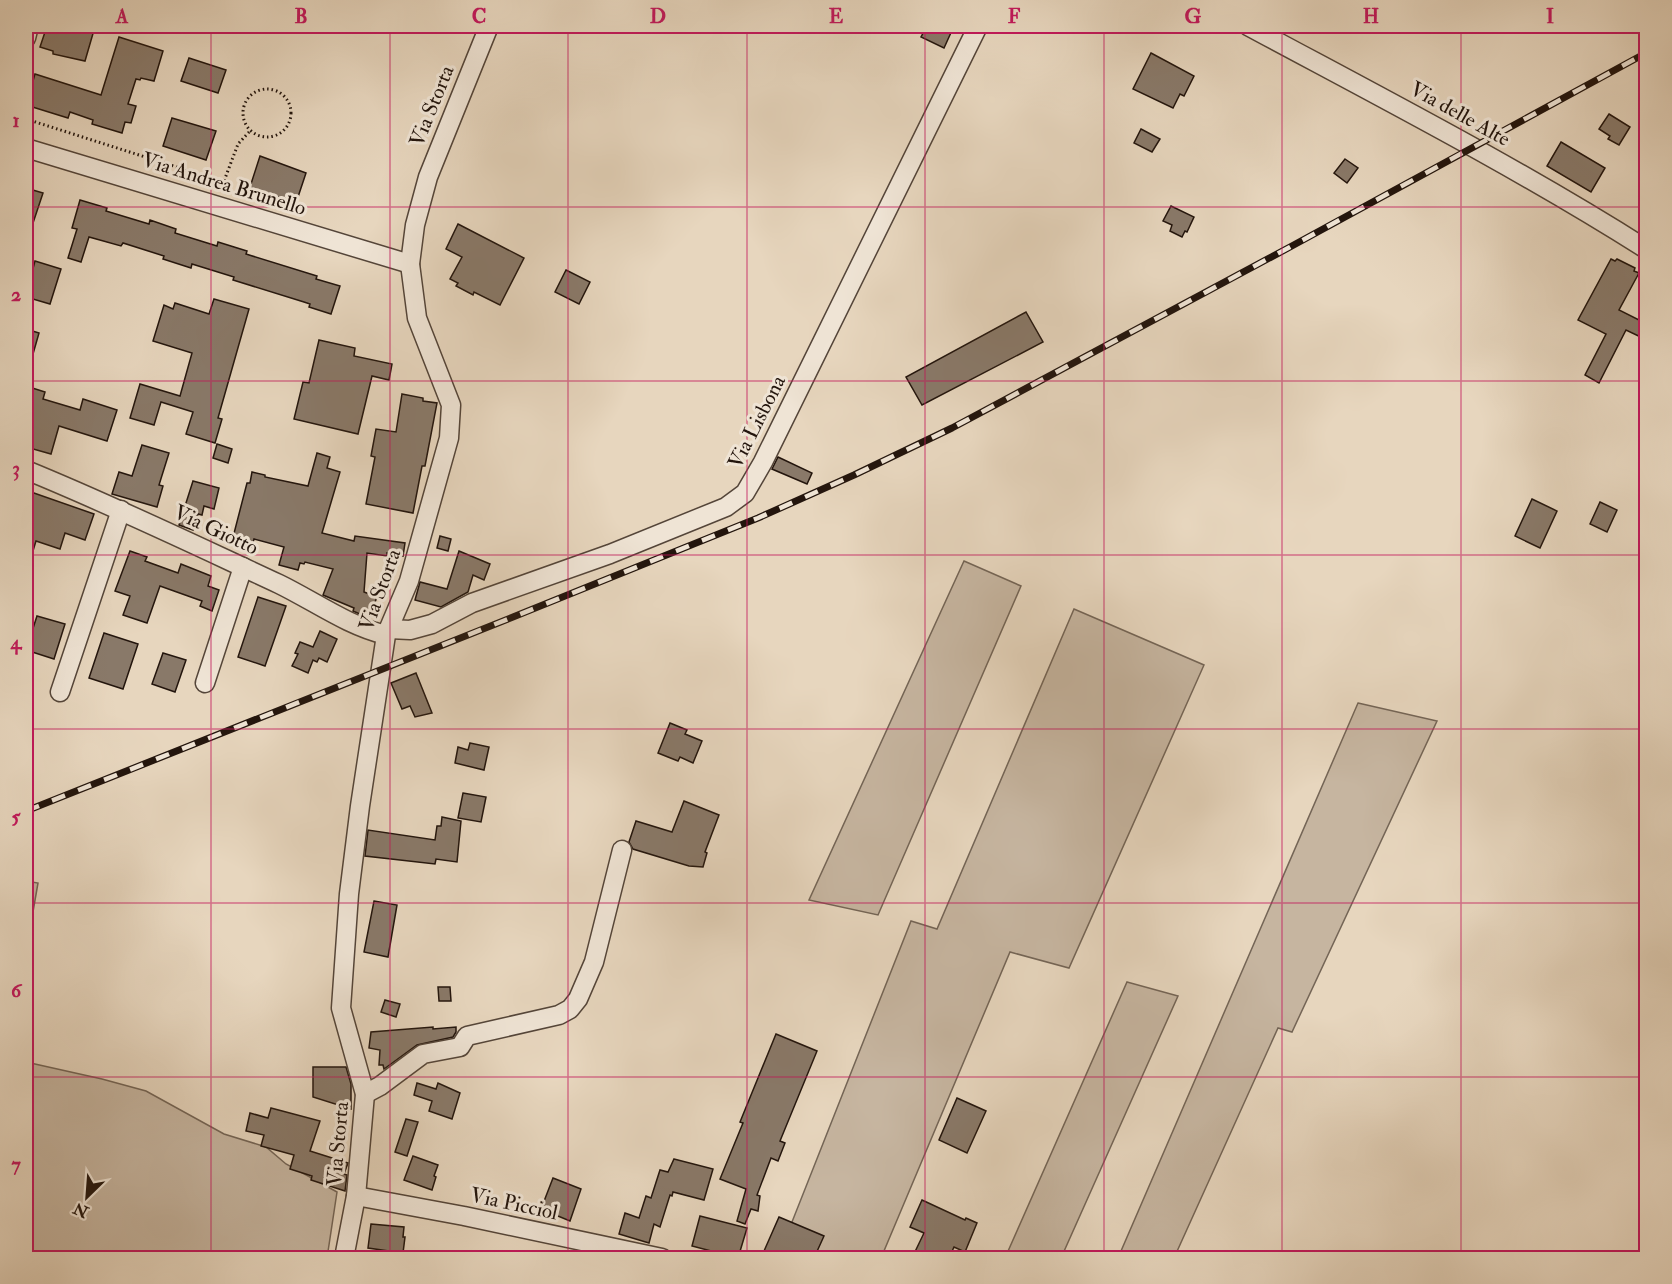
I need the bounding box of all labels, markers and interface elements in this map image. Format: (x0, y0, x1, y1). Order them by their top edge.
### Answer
text: A (115, 4, 129, 29)
text: B (294, 4, 308, 29)
text: C (472, 4, 486, 29)
text: D (650, 4, 666, 29)
text: E (829, 4, 844, 29)
text: F (1008, 4, 1021, 29)
text: G (1185, 4, 1202, 29)
text: H (1363, 4, 1379, 29)
text: I (1546, 4, 1554, 29)
street label: Via Storta (404, 61, 461, 151)
street label: Via delle Alte (1405, 75, 1515, 153)
text: 1 (12, 108, 20, 133)
street label: Via Andrea Brunello (139, 146, 309, 222)
text: 2 (11, 282, 21, 307)
street label: Via Lisbona (722, 370, 792, 473)
text: 3 (12, 456, 20, 481)
street label: Via Giotto (169, 499, 263, 561)
street label: Via Storta (353, 545, 407, 635)
text: 4 (10, 630, 23, 655)
text: 5 (12, 804, 22, 829)
text: 6 (11, 978, 23, 1003)
street label: Via Storta (321, 1100, 355, 1188)
text: 7 (11, 1152, 21, 1177)
north arrow (57, 1167, 117, 1227)
street label: Via Picciol (468, 1182, 561, 1227)
text: N (70, 1197, 93, 1222)

